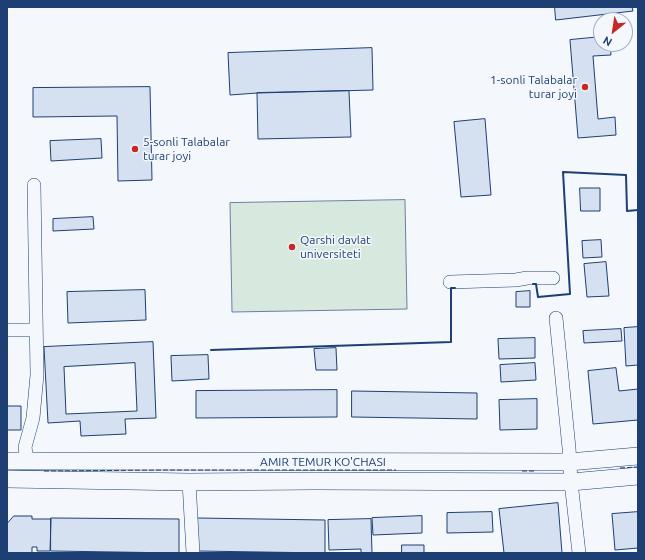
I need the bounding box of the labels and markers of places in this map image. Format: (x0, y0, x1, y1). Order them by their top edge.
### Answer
place label: 1-sonli Talabalar turar joyi (490, 73, 577, 101)
marker: 1-sonli Talabalar turar joyi (580, 82, 590, 92)
place label: 5-sonli Talabalar turar joyi (143, 135, 230, 163)
marker: 5-sonli Talabalar turar joyi (130, 144, 140, 154)
place label: Qarshi davlat universiteti (300, 233, 371, 261)
marker: Qarshi davlat universiteti (287, 242, 297, 252)

